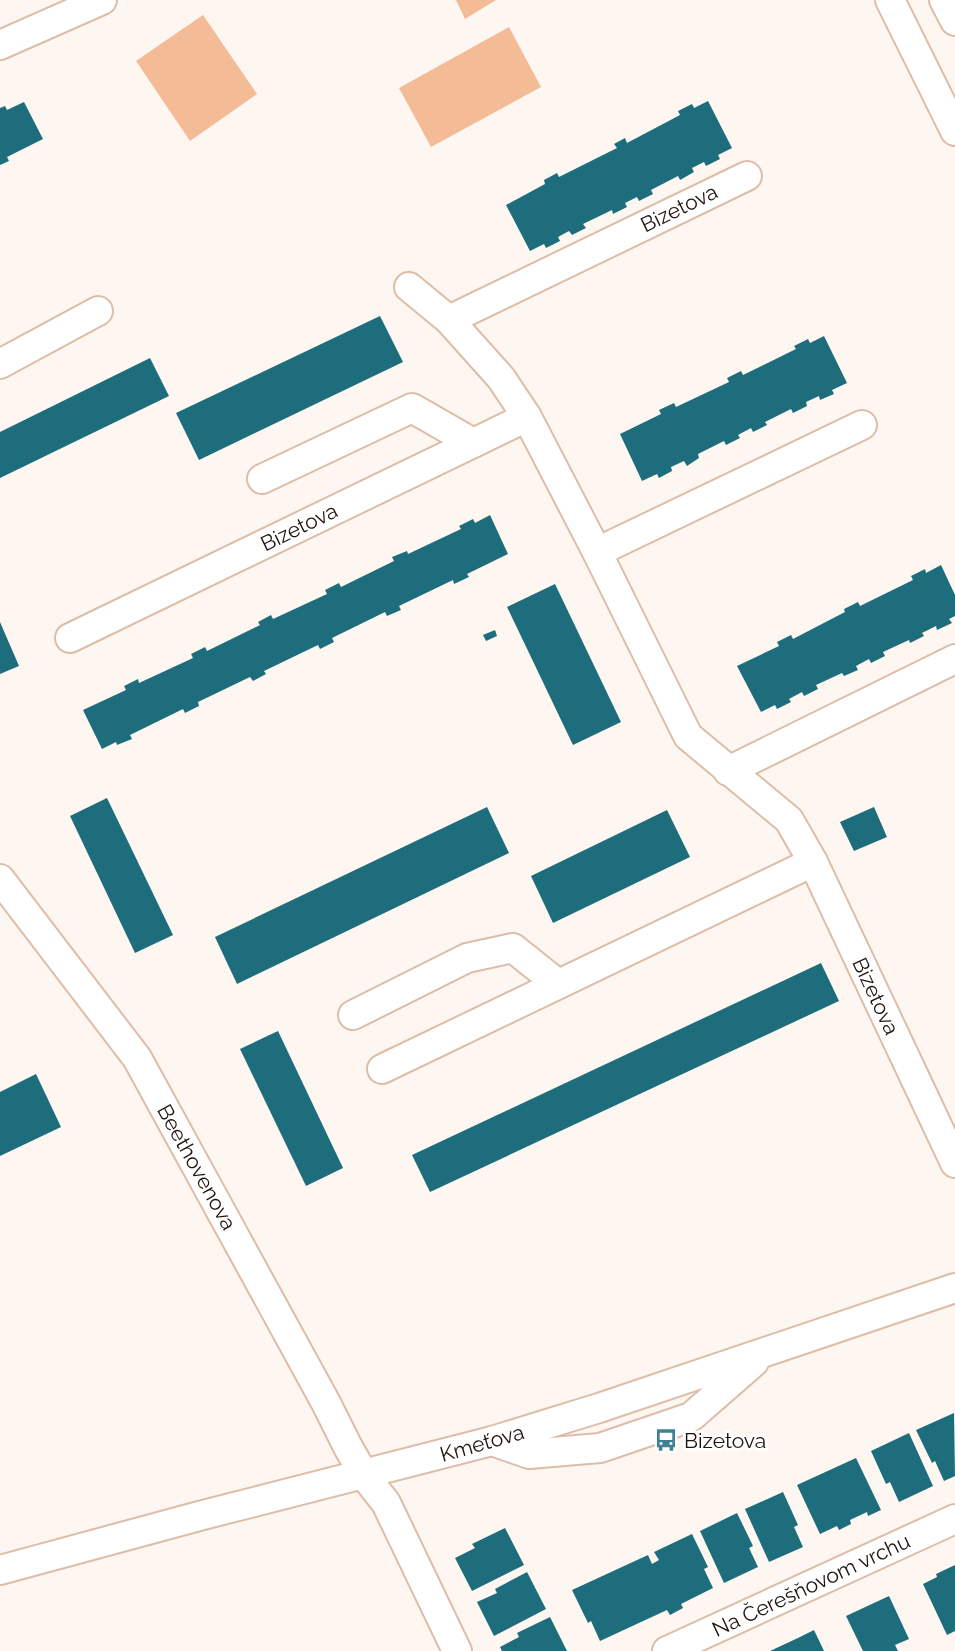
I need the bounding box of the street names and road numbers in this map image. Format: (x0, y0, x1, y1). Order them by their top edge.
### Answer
street label: Bizetova (637, 179, 721, 237)
street label: Bizetova (257, 498, 341, 556)
street label: Bizetova (847, 953, 905, 1039)
street label: Beethovenova (152, 1100, 242, 1234)
street label: Kmeťova (437, 1419, 527, 1467)
street label: Na Čerešňovom vrchu (708, 1528, 914, 1642)

